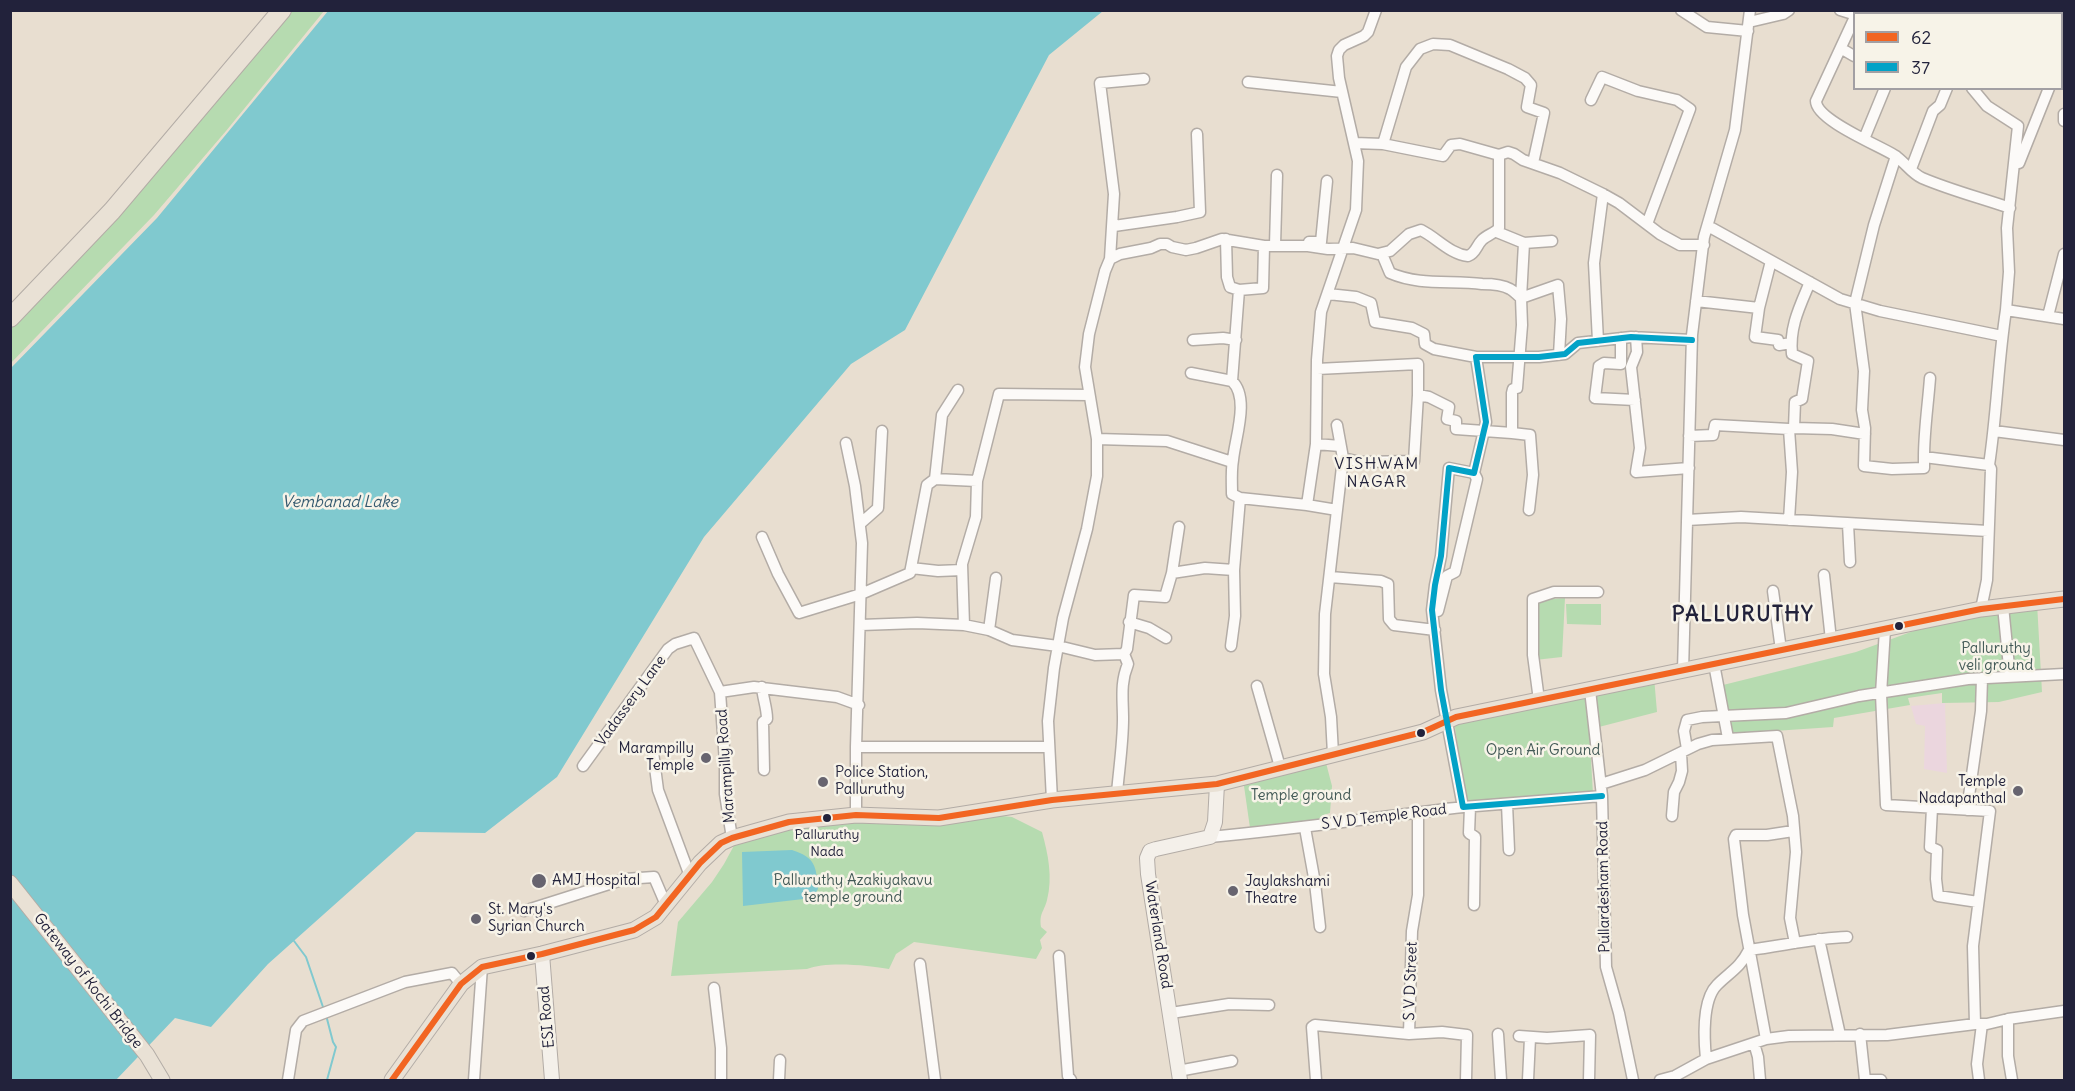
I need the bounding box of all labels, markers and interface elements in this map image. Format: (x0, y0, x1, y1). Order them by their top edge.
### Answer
legend (1853, 12, 2063, 90)
text: 62 (1911, 26, 1931, 49)
text: 37 (1911, 56, 1930, 79)
district label: VISHWAM NAGAR (1334, 454, 1420, 492)
water label: Vembanad Lake (282, 492, 398, 512)
district label: PALLURUTHY (1672, 602, 1814, 628)
unlabelled marker (1893, 620, 1905, 632)
park label: Palluruthy veli ground (1959, 640, 2033, 675)
street label: Vadassery Lane (592, 652, 670, 750)
street label: Marampilly Road (713, 708, 739, 824)
unlabelled marker (1415, 727, 1427, 739)
place label: Marampilly Temple (619, 740, 694, 775)
park label: Open Air Ground (1486, 742, 1600, 760)
marker: Marampilly Temple (699, 751, 713, 765)
place label: Police Station, Palluruthy (835, 764, 928, 799)
place label: Temple Nadapanthal (1919, 773, 2006, 808)
marker: Police Station, Palluruthy (816, 775, 830, 789)
marker: Temple Nadapanthal (2011, 784, 2025, 798)
park label: Temple ground (1251, 787, 1351, 805)
street label: S V D Temple Road (1320, 800, 1448, 834)
marker: Palluruthy Nada (821, 812, 833, 824)
street label: Pullardesham Road (1594, 821, 1614, 953)
place label: Palluruthy Nada (794, 827, 860, 860)
marker: AMJ Hospital (530, 872, 548, 890)
place label: AMJ Hospital (552, 872, 640, 890)
park label: Palluruthy Azakiyakavu temple ground (774, 872, 932, 907)
place label: Jaylakshami Theatre (1245, 873, 1330, 908)
street label: Waterland Road (1141, 880, 1175, 990)
marker: Jaylakshami Theatre (1226, 884, 1240, 898)
place label: St. Mary's Syrian Church (488, 901, 585, 936)
street label: Gateway of Kochi Bridge (30, 910, 146, 1052)
marker: St. Mary's Syrian Church (469, 912, 483, 926)
street label: S V D Street (1401, 941, 1421, 1021)
unlabelled marker (525, 950, 537, 962)
street label: ESI Road (535, 985, 559, 1049)

